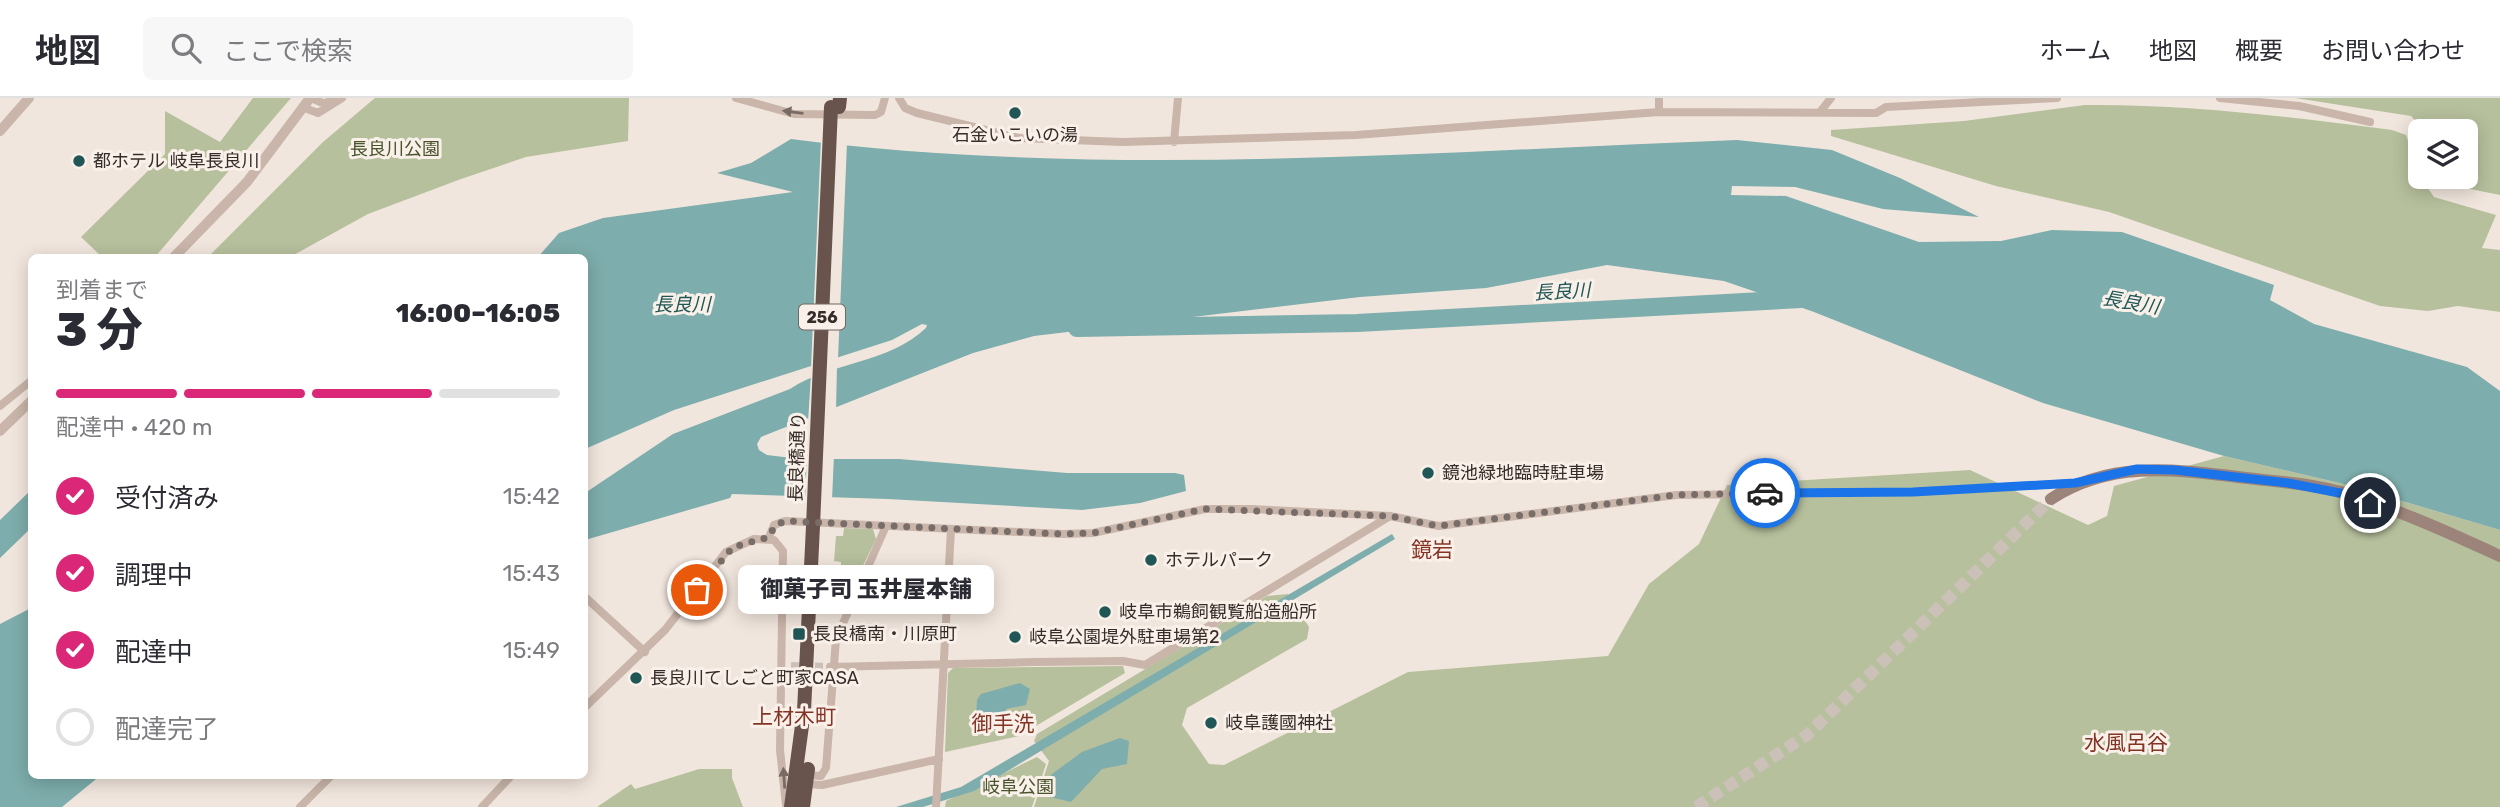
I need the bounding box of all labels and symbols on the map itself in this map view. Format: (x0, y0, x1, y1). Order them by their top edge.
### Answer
marker: 石金いこいの湯 (1007, 105, 1023, 121)
one-way arrow (782, 106, 804, 117)
place label: 石金いこいの湯 (952, 124, 1078, 146)
park label: 長良川公園 (350, 138, 440, 160)
place label: 都ホテル 岐阜長良川 (93, 150, 259, 172)
marker: 都ホテル 岐阜長良川 (71, 153, 87, 169)
water label: 長良川 (1533, 278, 1593, 304)
water label: 長良川 (2101, 286, 2163, 319)
water label: 長良川 (653, 293, 712, 316)
road number: 256 (799, 304, 845, 330)
street label: 長良橋通り (784, 412, 810, 502)
courier (1730, 458, 1800, 528)
place label: 鏡池緑地臨時駐車場 (1442, 462, 1604, 484)
marker: 鏡池緑地臨時駐車場 (1420, 465, 1436, 481)
pin (2340, 473, 2400, 533)
district label: 鏡岩 (1411, 537, 1453, 562)
place label: ホテルパーク (1165, 549, 1273, 571)
marker: ホテルパーク (1143, 552, 1159, 568)
pin (667, 560, 727, 620)
callout: 御菓子司 玉井屋本舗 (739, 566, 994, 614)
place label: 岐阜市鵜飼観覧船造船所 (1119, 601, 1317, 623)
marker: 岐阜市鵜飼観覧船造船所 (1097, 604, 1113, 620)
place label: 長良橋南・川原町 (813, 623, 957, 645)
marker: 長良橋南・川原町 (791, 626, 807, 642)
place label: 岐阜公園堤外駐車場第2 (1029, 626, 1220, 648)
marker: 岐阜公園堤外駐車場第2 (1007, 629, 1023, 645)
place label: 長良川てしごと町家CASA (650, 667, 859, 689)
marker: 長良川てしごと町家CASA (628, 670, 644, 686)
district label: 上材木町 (752, 704, 836, 729)
district label: 御手洗 (972, 711, 1035, 736)
place label: 岐阜護國神社 (1225, 712, 1333, 734)
marker: 岐阜護國神社 (1203, 715, 1219, 731)
district label: 水風呂谷 (2084, 730, 2168, 755)
one-way arrow (778, 767, 789, 789)
park label: 岐阜公園 (982, 776, 1054, 798)

